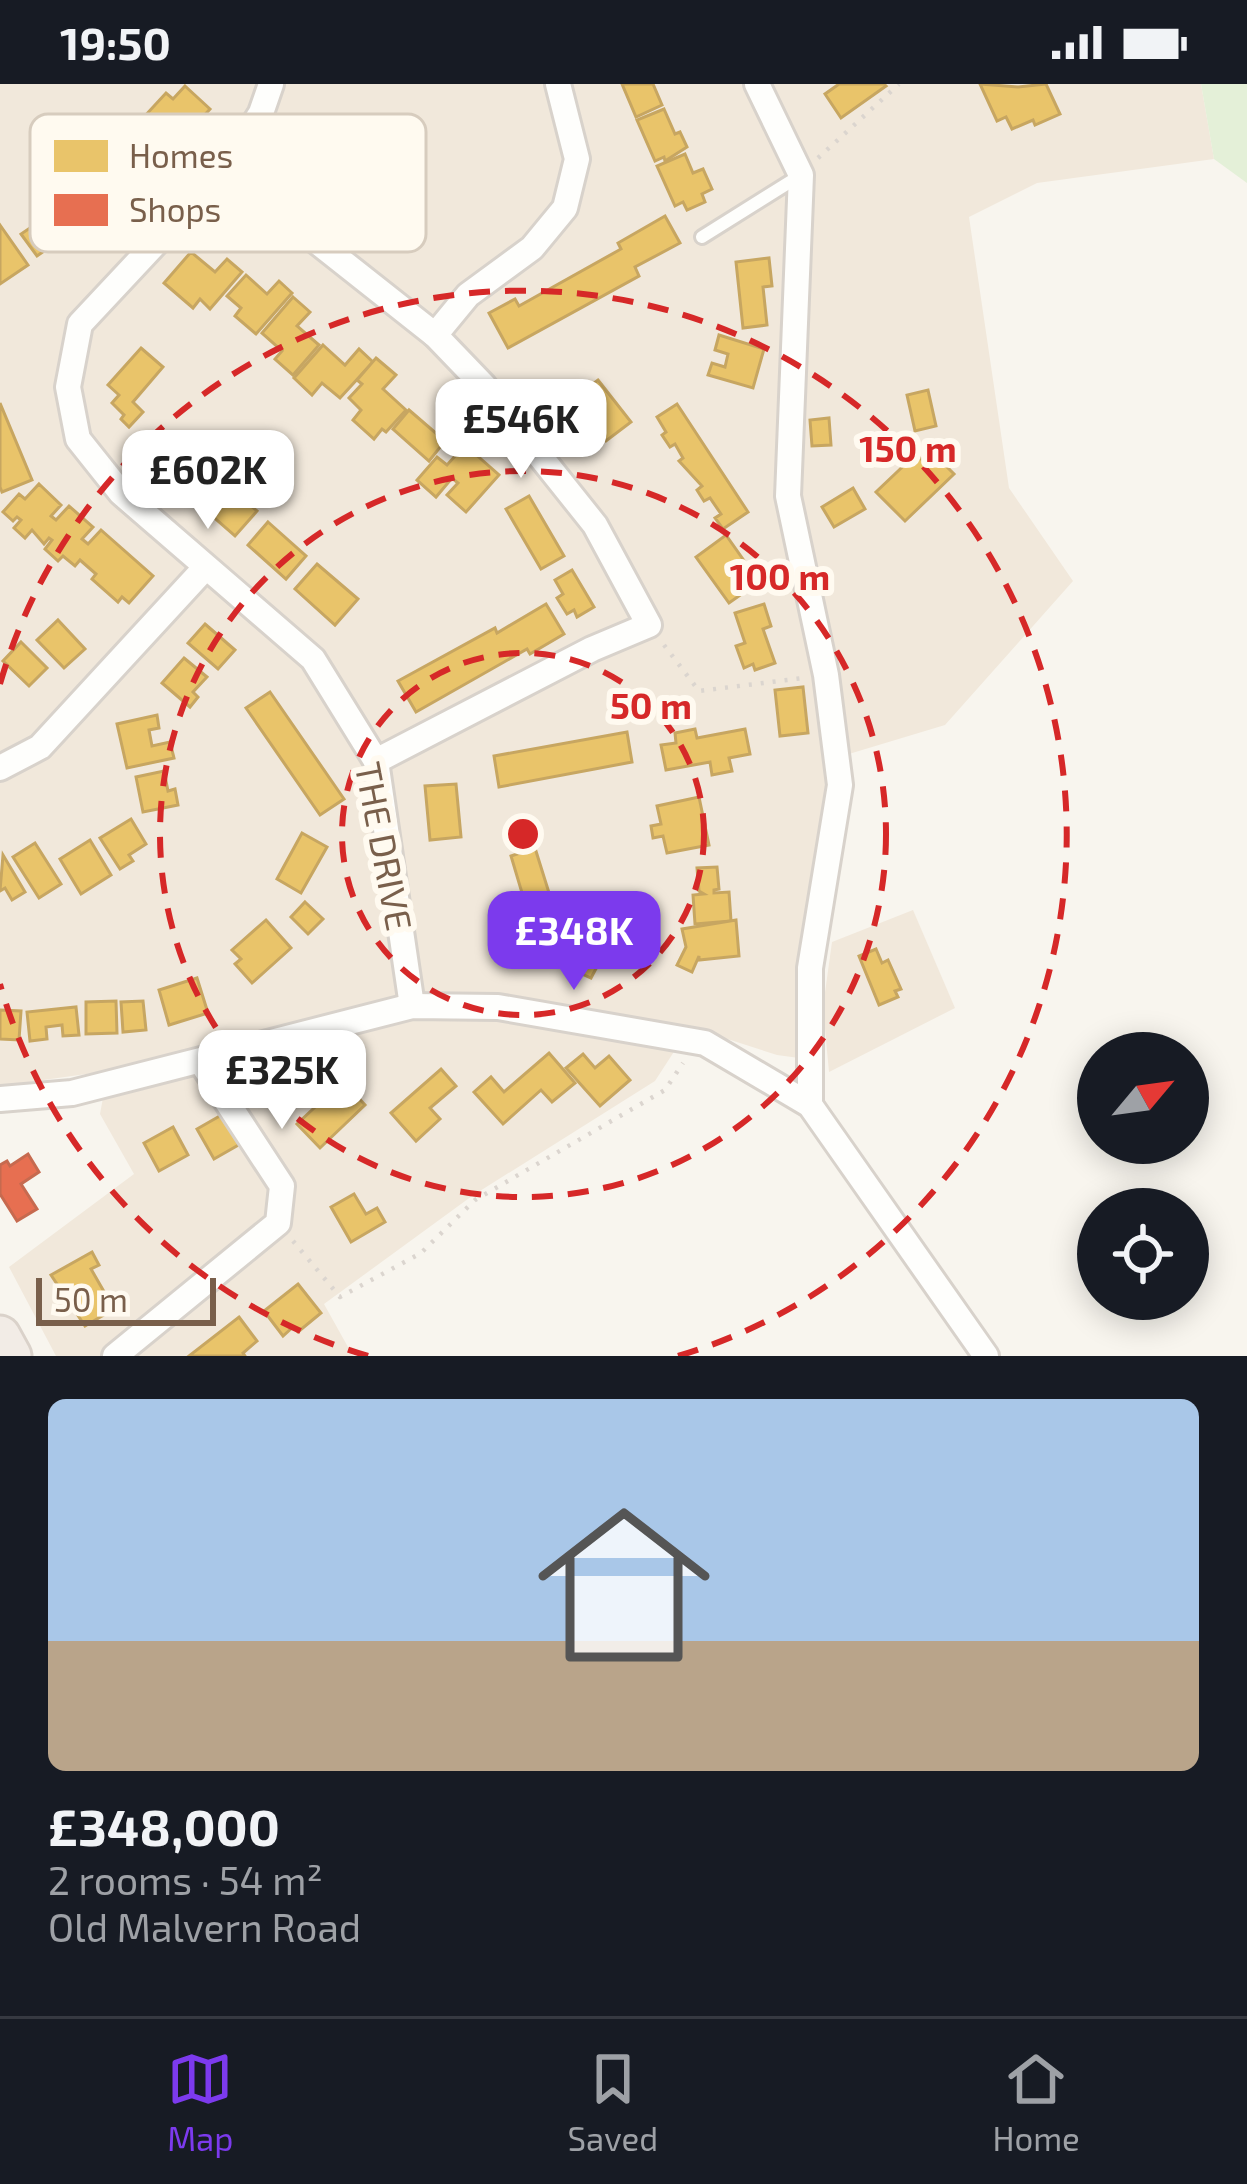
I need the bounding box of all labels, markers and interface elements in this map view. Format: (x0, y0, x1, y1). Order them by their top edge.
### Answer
text: 19:50 (60, 15, 171, 69)
legend (30, 114, 426, 252)
text: Homes (129, 135, 233, 175)
text: Shops (129, 189, 221, 229)
pin: £546K (437, 379, 605, 481)
text: £546K (463, 394, 579, 441)
text: 150 m (859, 426, 957, 469)
pin: £602K (124, 430, 292, 532)
text: £602K (149, 445, 267, 492)
text: 100 m (730, 554, 830, 597)
text: 50 m (610, 683, 692, 726)
street label: THE DRIVE (348, 758, 422, 934)
centre of rings (502, 813, 544, 855)
pin: £348K (490, 891, 658, 993)
text: £348K (515, 906, 633, 953)
pin: £325K (198, 1030, 366, 1132)
north arrow (1077, 1032, 1209, 1164)
map controls (1077, 1032, 1209, 1320)
text: £325K (225, 1045, 339, 1092)
button: locate (1077, 1188, 1209, 1320)
scale bar (36, 1272, 216, 1325)
text: 50 m (54, 1279, 128, 1319)
icon: home (516, 1477, 732, 1693)
text: £348,000 (48, 1795, 280, 1856)
text: 2 rooms · 54 m² (48, 1856, 323, 1903)
text: Old Malvern Road (48, 1903, 361, 1950)
tab: Map (167, 2046, 233, 2158)
tab: Saved (568, 2046, 658, 2158)
tab: Home (992, 2046, 1080, 2158)

